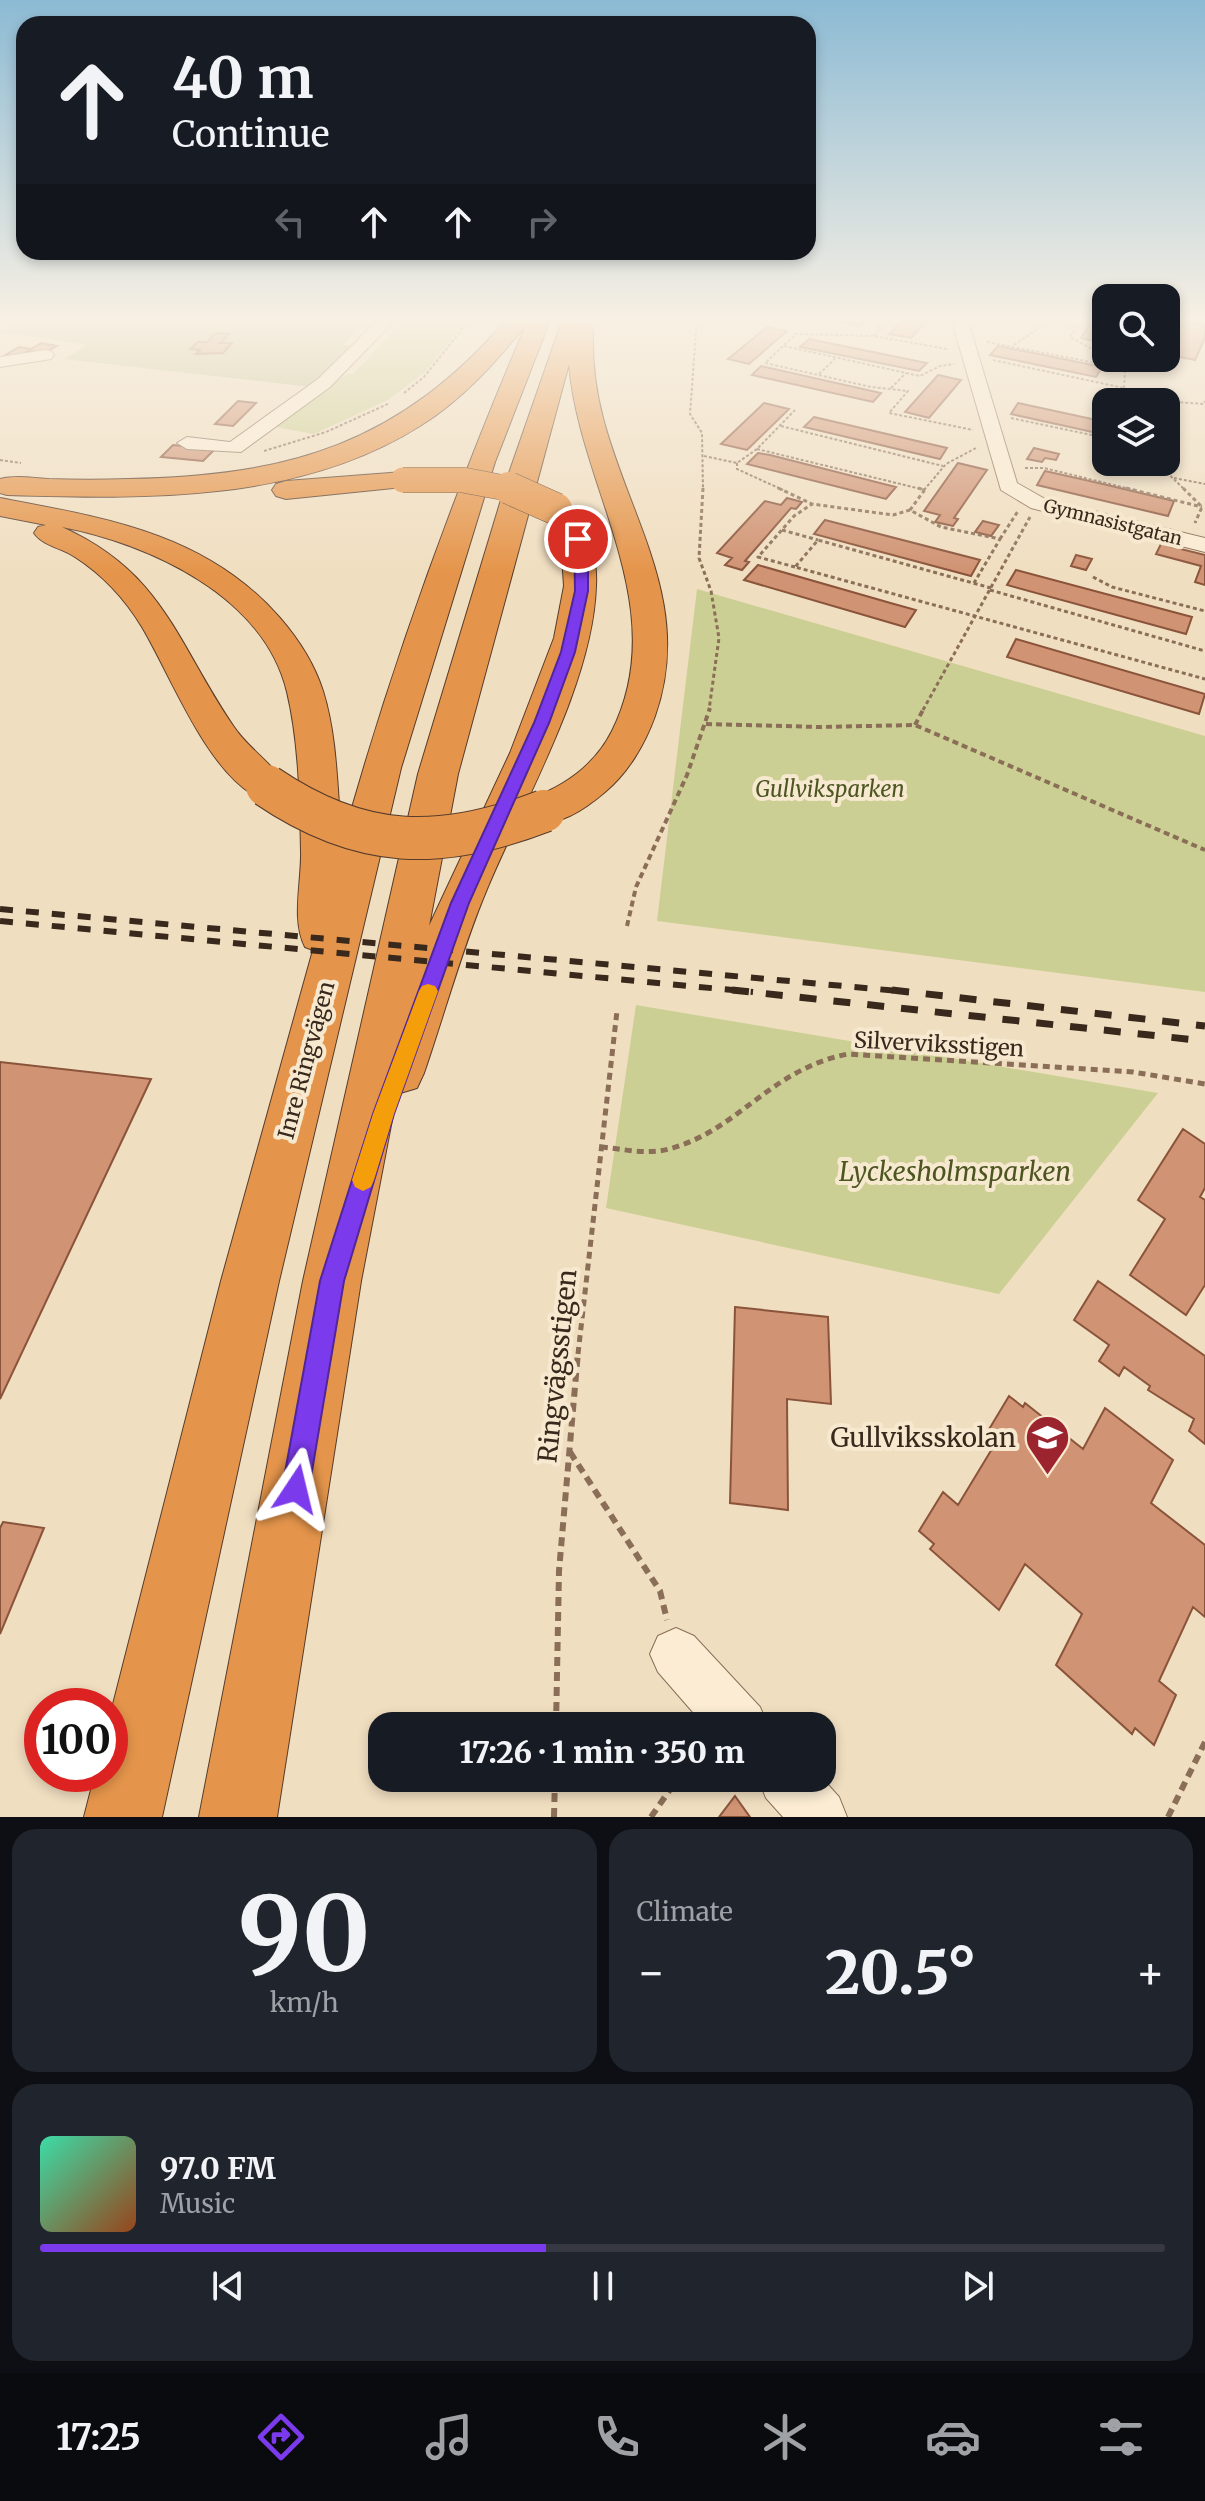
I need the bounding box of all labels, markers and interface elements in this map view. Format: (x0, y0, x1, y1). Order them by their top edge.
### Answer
text: 40 m (172, 43, 314, 113)
icon: ahead (40, 48, 144, 152)
text: Continue (172, 112, 330, 157)
icon: left (268, 200, 312, 244)
icon: ahead (352, 200, 396, 244)
icon: ahead (436, 200, 480, 244)
icon: right (520, 200, 564, 244)
map controls (1092, 284, 1180, 476)
button: search (1092, 284, 1180, 372)
button: layers (1092, 388, 1180, 476)
street label: Gymnasistgatan (1041, 494, 1185, 550)
pin (544, 505, 612, 573)
icon: arrive (556, 517, 600, 561)
park label: Gullviksparken (755, 775, 905, 803)
street label: Inre Ringvägen (271, 978, 341, 1142)
street label: Silverviksstigen (853, 1026, 1025, 1062)
park label: Lyckesholmsparken (839, 1155, 1071, 1188)
street label: Ringvägsstigen (530, 1268, 584, 1464)
school or university icon: Gullviksskolan (1023, 1413, 1071, 1476)
place label: Gullviksskolan (830, 1421, 1016, 1454)
position arrow (254, 1447, 338, 1531)
speed limit sign: 100 (24, 1688, 128, 1792)
text: 17:26 · 1 min · 350 m (460, 1733, 744, 1771)
text: 90 (238, 1869, 371, 1999)
text: Climate (637, 1895, 733, 1928)
text: 20.5° (825, 1935, 977, 2010)
text: − (637, 1945, 666, 2000)
text: + (1136, 1945, 1165, 2000)
text: km/h (270, 1986, 339, 2019)
text: 97.0 FM (160, 2149, 276, 2187)
text: Music (160, 2187, 235, 2220)
icon: previous (206, 2264, 250, 2308)
icon: pause (581, 2264, 625, 2308)
icon: next (956, 2264, 1000, 2308)
icon: directions (253, 2409, 309, 2465)
icon: music (421, 2409, 477, 2465)
icon: phone (589, 2409, 645, 2465)
icon: climate (757, 2409, 813, 2465)
icon: car (925, 2409, 981, 2465)
icon: filters (1093, 2409, 1149, 2465)
text: 17:25 (56, 2415, 141, 2460)

